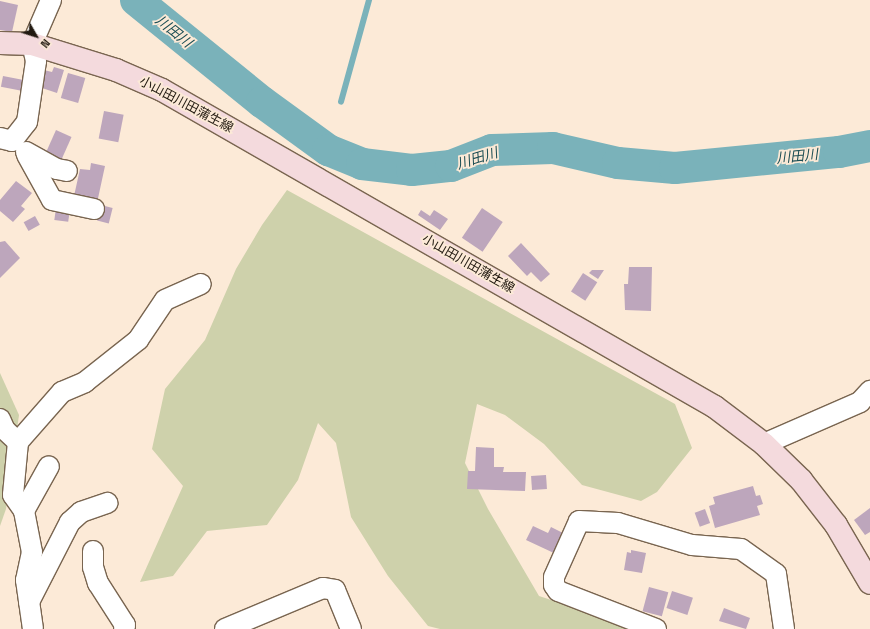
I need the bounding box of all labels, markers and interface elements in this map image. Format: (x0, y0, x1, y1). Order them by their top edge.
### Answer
water label: 川田川 (152, 11, 196, 51)
north arrow (16, 16, 56, 56)
text: N (38, 36, 53, 51)
street label: 小山田川田蒲生線 (136, 74, 236, 136)
water label: 川田川 (454, 144, 500, 172)
water label: 川田川 (775, 145, 819, 167)
street label: 小山田川田蒲生線 (419, 231, 517, 297)

